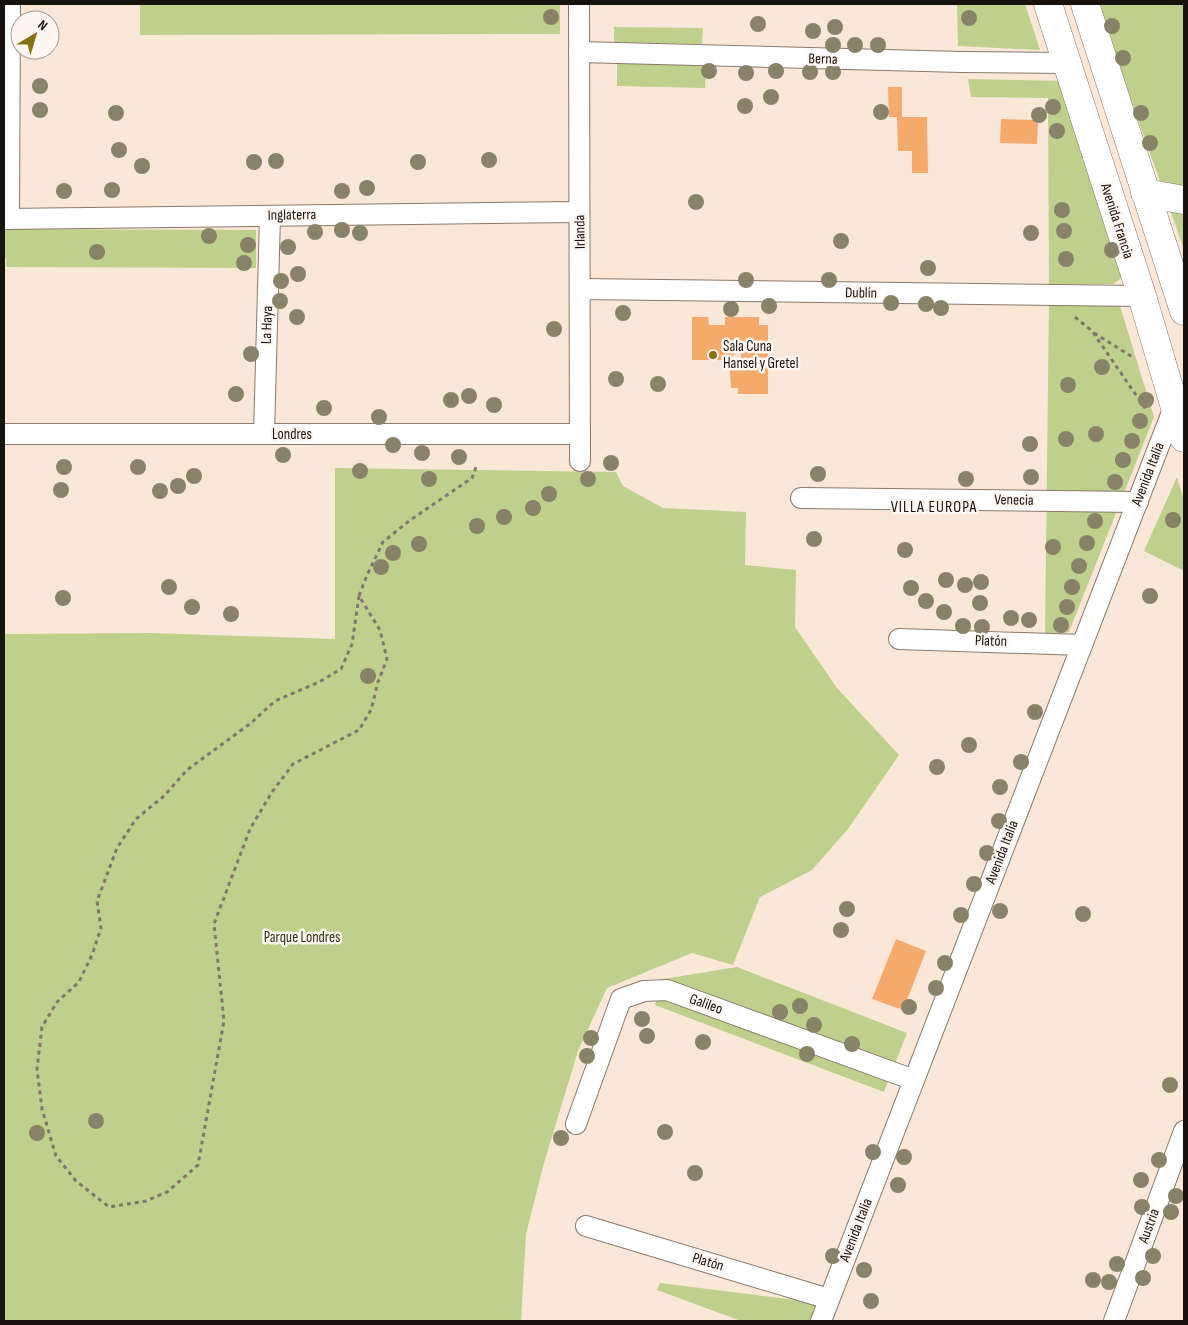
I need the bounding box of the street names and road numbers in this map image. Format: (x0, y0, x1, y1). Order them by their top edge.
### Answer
street label: Berna (808, 49, 838, 69)
street label: Avenida Francia (1096, 180, 1138, 261)
street label: Inglaterra (268, 205, 317, 225)
street label: Irlanda (570, 214, 590, 249)
street label: Dublín (845, 283, 877, 303)
street label: La Haya (257, 305, 277, 344)
street label: Londres (272, 425, 312, 444)
street label: Avenida Italia (1127, 439, 1169, 509)
street label: Venecia (994, 490, 1034, 510)
street label: Platón (975, 631, 1007, 651)
street label: Avenida Italia (981, 817, 1023, 887)
street label: Galileo (687, 989, 725, 1019)
street label: Avenida Italia (835, 1195, 877, 1265)
street label: Austria (1134, 1206, 1164, 1247)
street label: Platón (690, 1248, 726, 1276)

